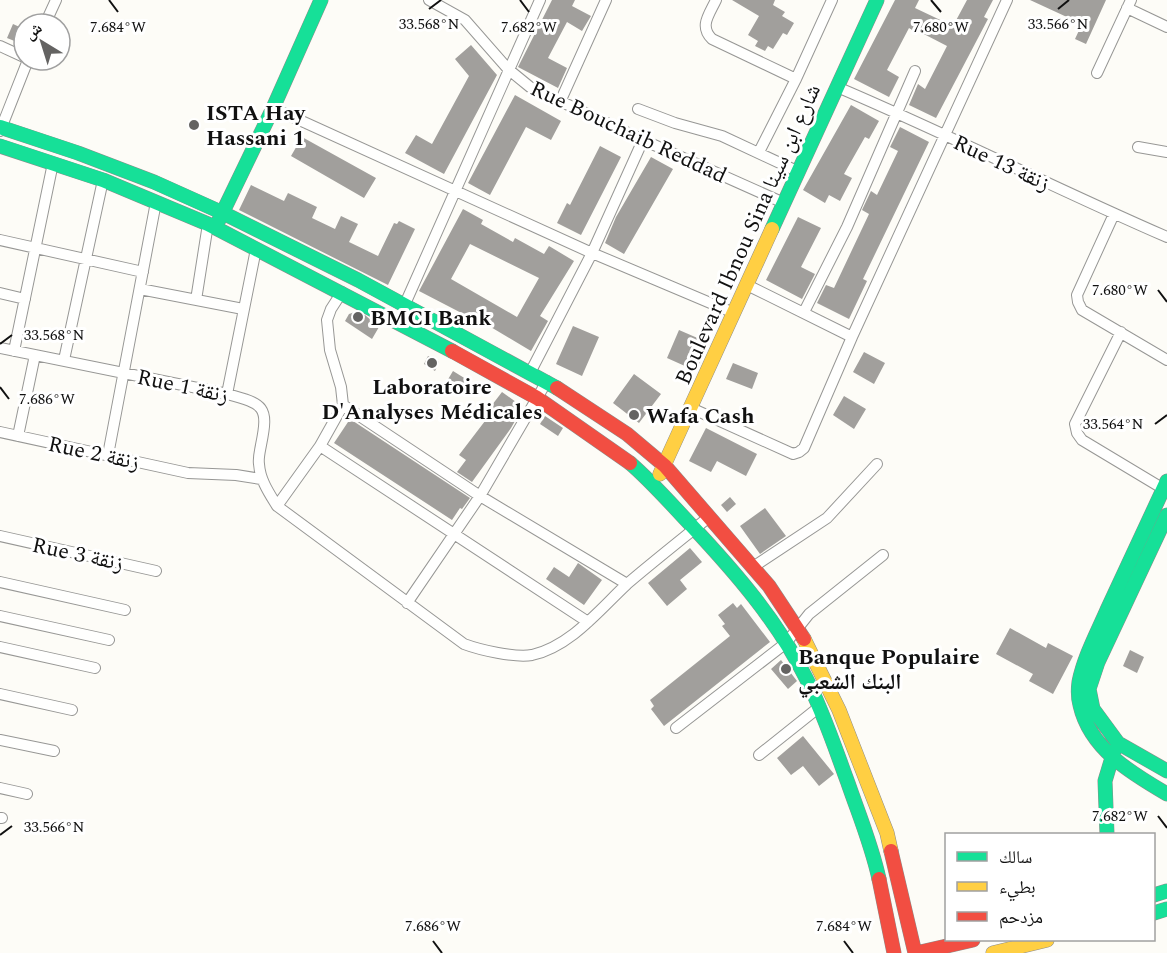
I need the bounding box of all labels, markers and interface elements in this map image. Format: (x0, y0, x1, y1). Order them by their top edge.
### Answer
north arrow (12, 12, 72, 72)
text: 33.568°N (399, 13, 459, 36)
text: 33.566°N (1028, 13, 1088, 36)
text: ش (19, 16, 47, 46)
text: 7.684°W (90, 16, 146, 39)
text: 7.682°W (501, 16, 557, 39)
text: 7.680°W (913, 16, 969, 39)
street label: Rue Bouchaib Reddad (525, 72, 732, 192)
street label: Boulevard Ibnou Sina شارع ابن سينا (667, 79, 830, 390)
place label: ISTA Hay Hassani 1 (206, 97, 307, 155)
marker: ISTA Hay Hassani 1 (187, 118, 201, 132)
street label: Rue 13 زنقة (947, 127, 1055, 200)
text: 7.680°W (1092, 279, 1148, 302)
place label: BMCI Bank (370, 302, 492, 335)
marker: BMCI Bank (351, 310, 365, 324)
text: 33.568°N (24, 324, 84, 347)
marker: Laboratoire D'Analyses Médicales (425, 356, 439, 370)
street label: Rue 1 زنقة (134, 361, 231, 412)
place label: Laboratoire D'Analyses Médicales (321, 371, 543, 429)
text: 7.686°W (19, 388, 75, 411)
place label: Wafa Cash (646, 400, 755, 433)
marker: Wafa Cash (627, 408, 641, 422)
text: 33.564°N (1083, 413, 1143, 436)
street label: Rue 2 زنقة (45, 428, 142, 479)
street label: Rue 3 زنقة (29, 529, 126, 580)
place label: Banque Populaire البنك الشعبي (798, 641, 980, 699)
marker: Banque Populaire البنك الشعبي (779, 662, 793, 676)
text: 7.682°W (1092, 805, 1148, 828)
text: 33.566°N (24, 816, 84, 839)
legend (945, 833, 1155, 941)
text: سالك (999, 844, 1032, 871)
text: بطيء (999, 874, 1036, 902)
text: مزدحم (999, 904, 1043, 931)
text: 7.686°W (405, 915, 461, 938)
text: 7.684°W (816, 915, 872, 938)

